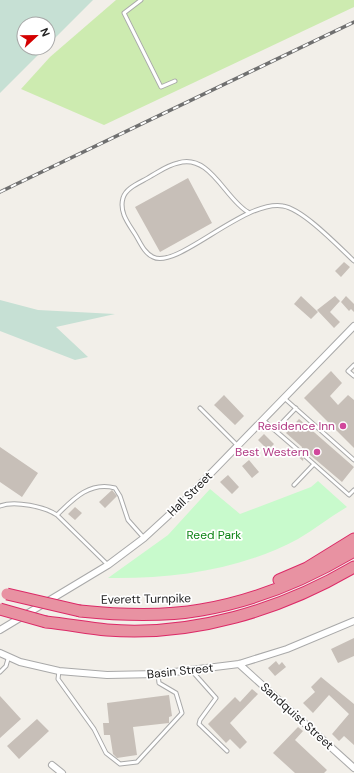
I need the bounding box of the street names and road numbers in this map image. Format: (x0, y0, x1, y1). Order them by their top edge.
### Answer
street label: Hall Street (164, 468, 216, 520)
street label: Everett Turnpike (101, 590, 191, 608)
street label: Basin Street (146, 660, 214, 682)
street label: Sandquist Street (257, 679, 337, 753)

